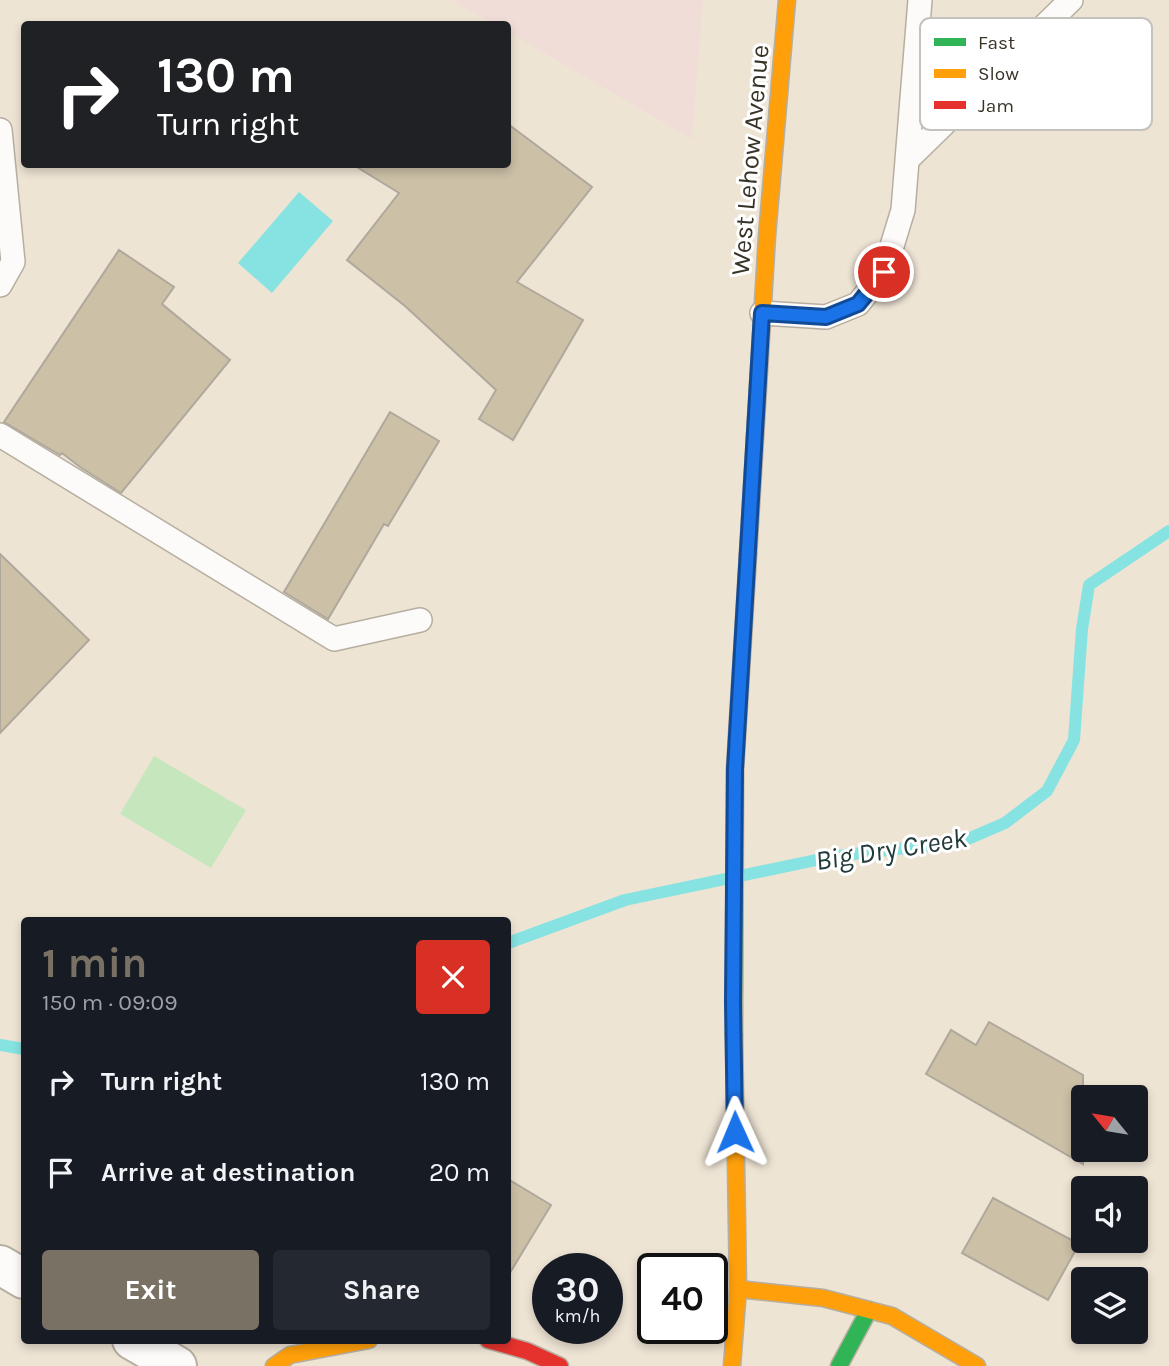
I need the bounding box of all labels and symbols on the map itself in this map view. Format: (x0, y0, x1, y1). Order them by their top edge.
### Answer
legend (920, 18, 1152, 130)
text: Fast (978, 32, 1015, 54)
street label: West Lehow Avenue (724, 43, 776, 277)
text: Slow (978, 63, 1019, 85)
text: Jam (978, 95, 1014, 117)
pin (854, 242, 914, 302)
water label: Big Dry Creek (813, 821, 970, 877)
north arrow (1071, 1085, 1148, 1162)
position arrow (698, 1095, 772, 1169)
speed limit sign: 40 (637, 1253, 728, 1344)

